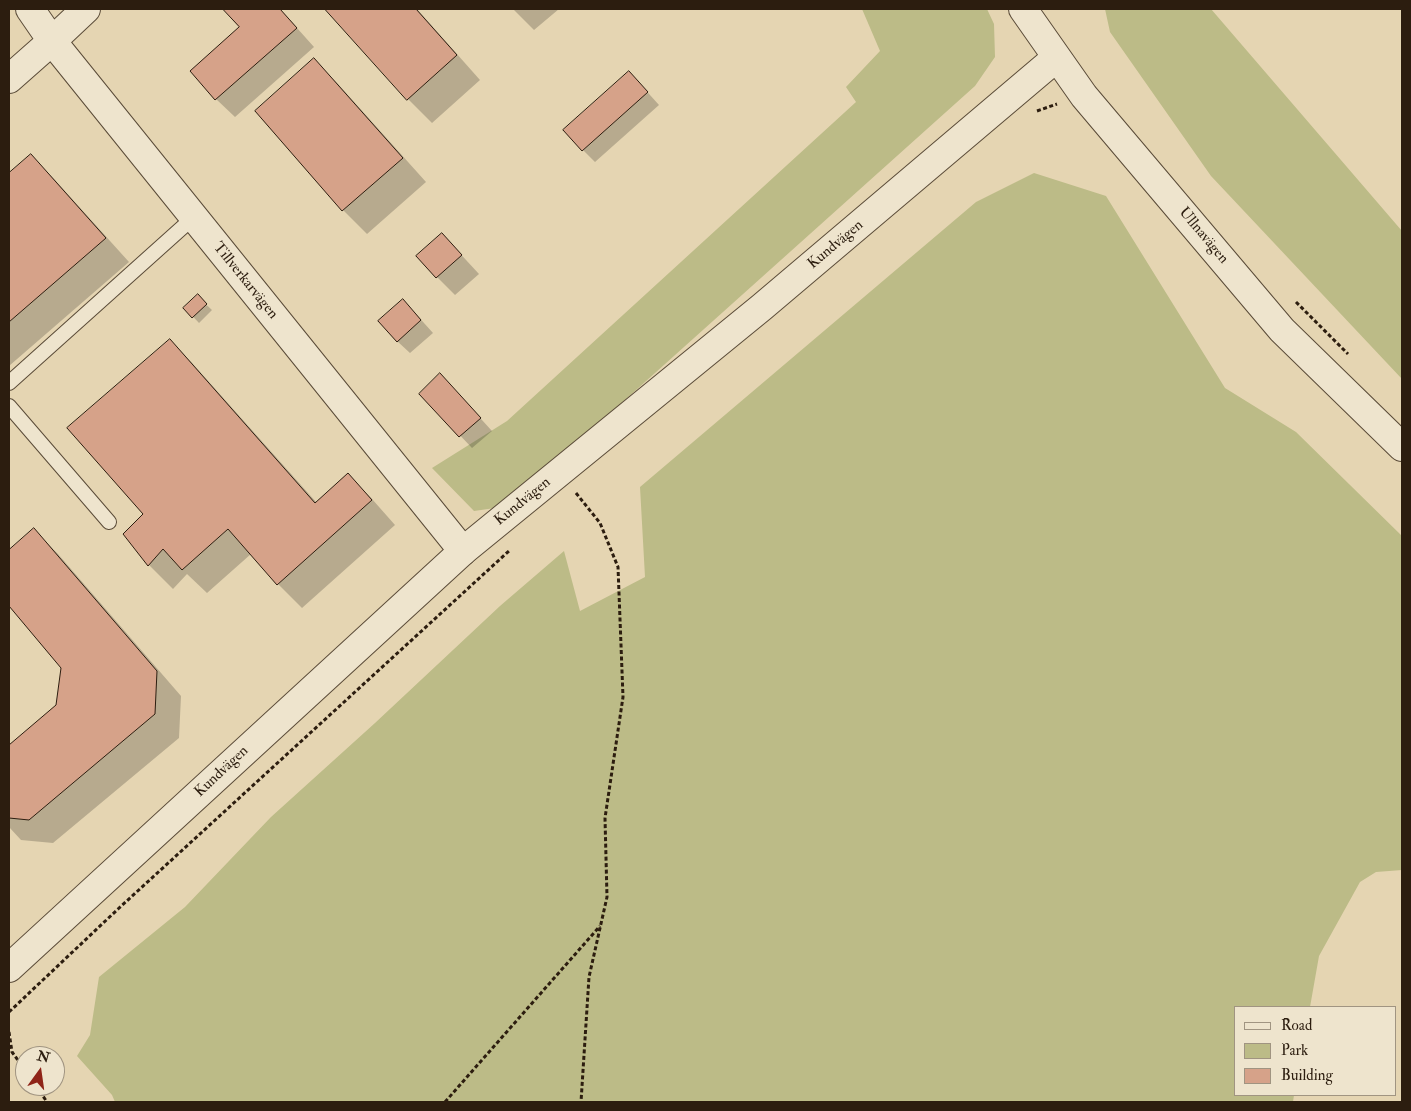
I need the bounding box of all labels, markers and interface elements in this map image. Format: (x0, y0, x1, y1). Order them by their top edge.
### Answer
street label: Ullnavägen (1174, 204, 1232, 268)
street label: Kundvägen (805, 217, 867, 273)
street label: Tillverkarvägen (209, 239, 281, 323)
street label: Kundvägen (491, 474, 555, 530)
street label: Kundvägen (191, 743, 253, 801)
legend (1234, 1006, 1396, 1096)
text: Road (1281, 1016, 1312, 1035)
text: Park (1281, 1041, 1308, 1060)
north arrow (15, 1046, 65, 1096)
text: N (35, 1047, 52, 1067)
text: Building (1281, 1066, 1333, 1085)

